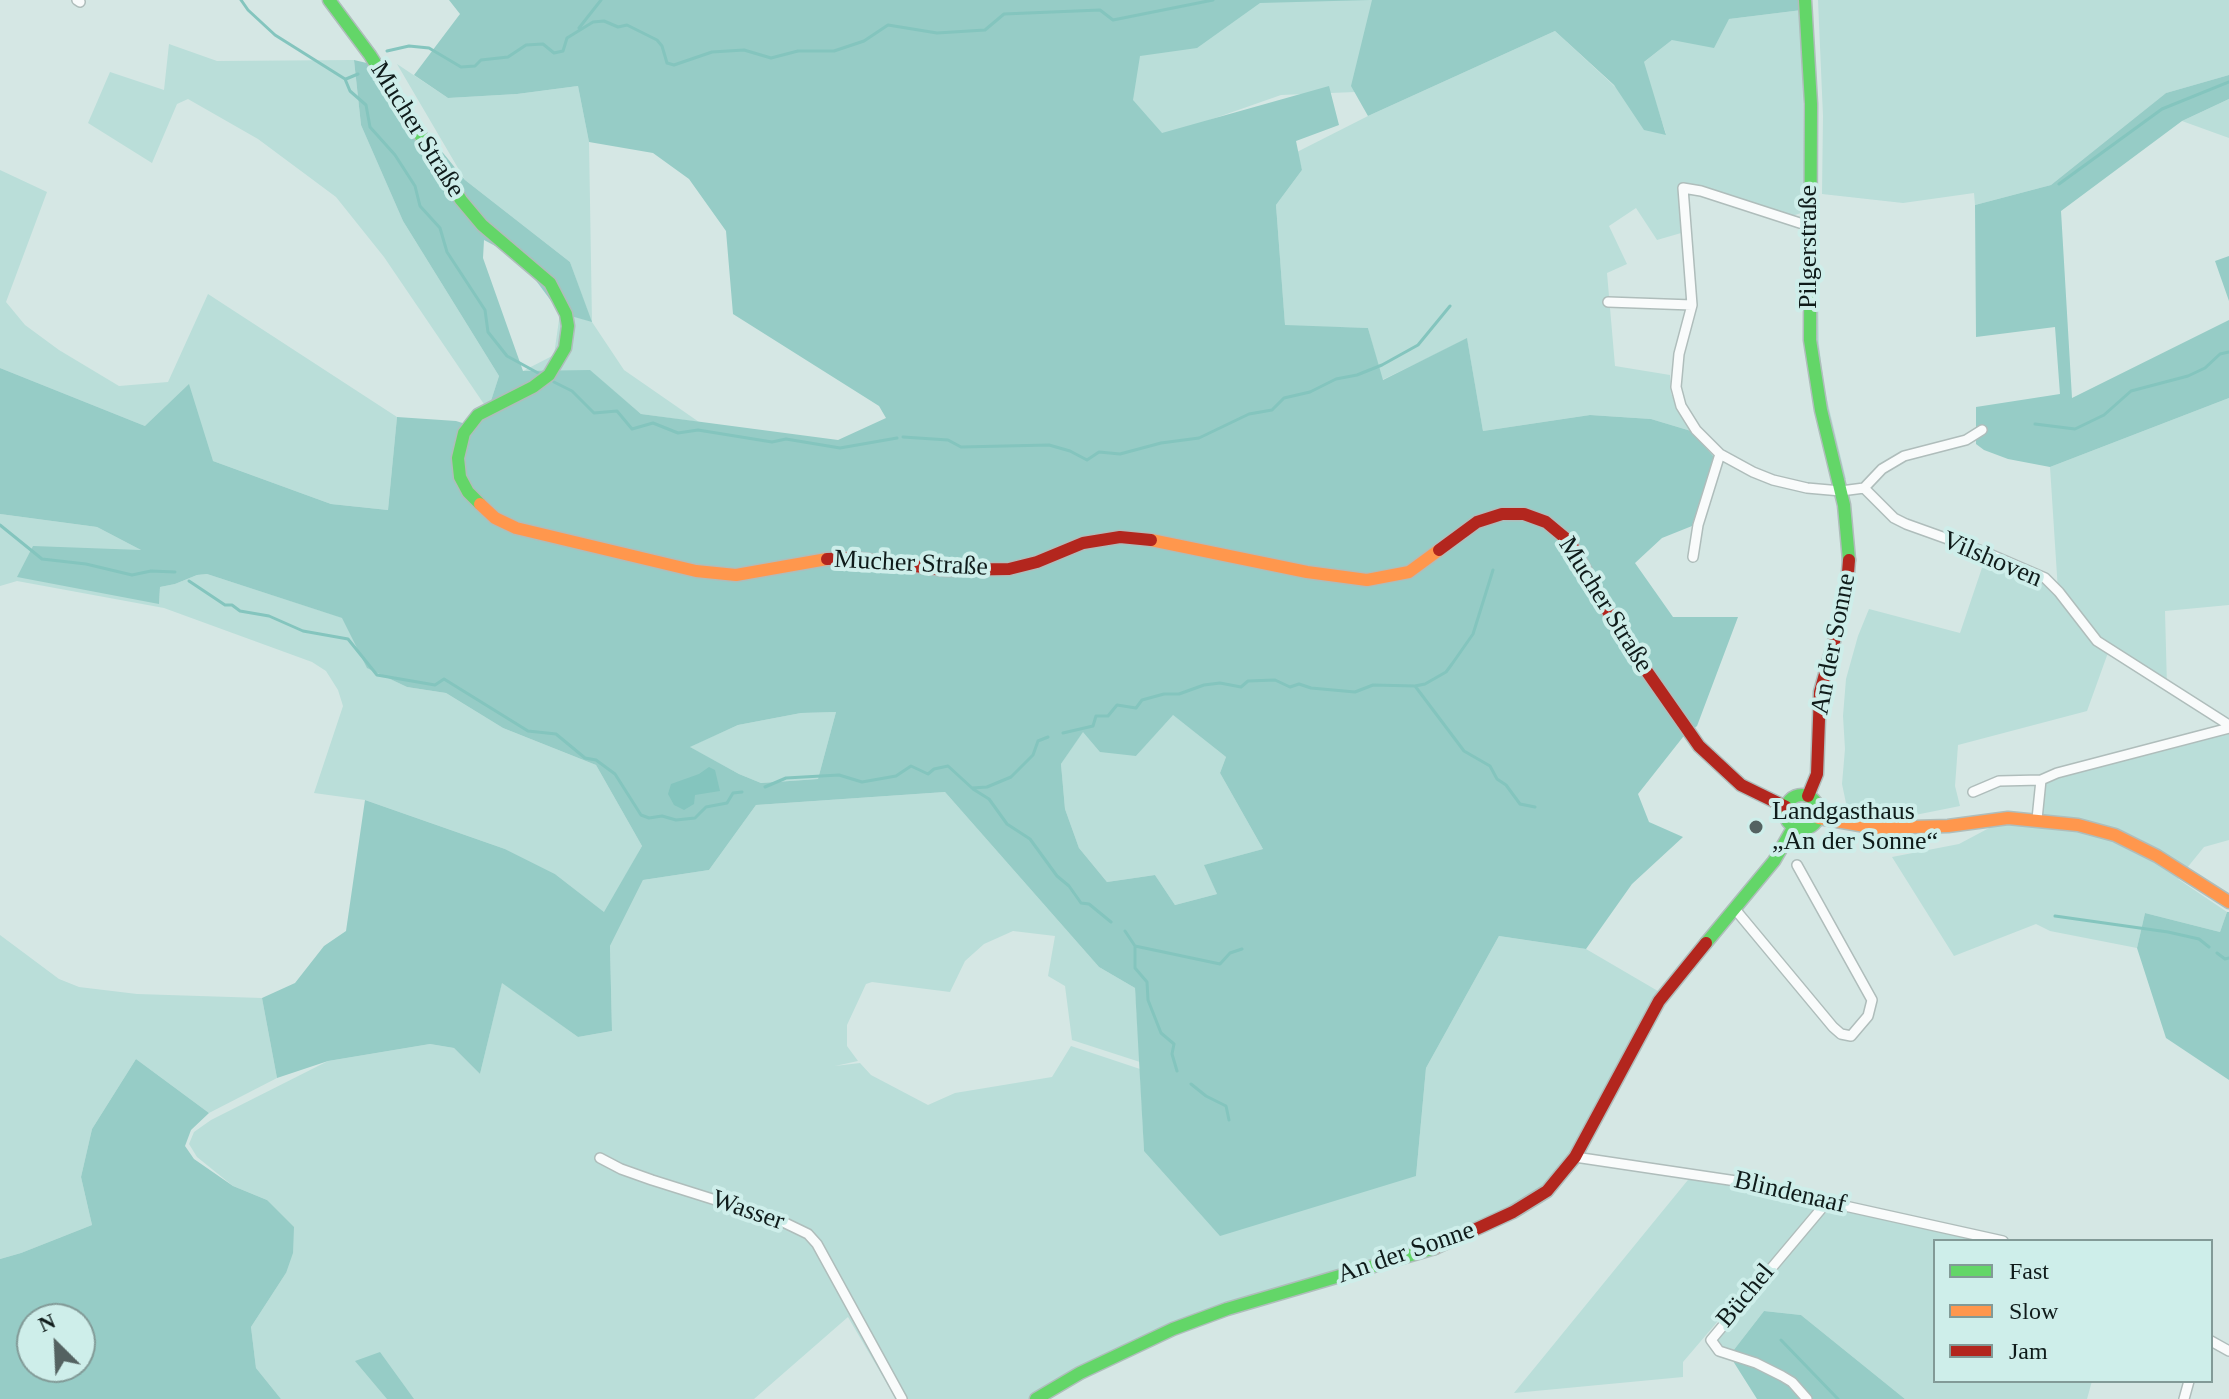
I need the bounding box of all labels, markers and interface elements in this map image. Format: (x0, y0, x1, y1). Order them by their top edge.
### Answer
street label: Mucher Straße (363, 57, 471, 203)
street label: Pilgerstraße (1793, 185, 1825, 309)
street label: Vilshoven (1937, 525, 2047, 595)
street label: Mucher Straße (1551, 532, 1659, 678)
street label: Mucher Straße (833, 544, 989, 584)
street label: An der Sonne (1805, 571, 1863, 717)
place label: Landgasthaus „An der Sonne“ (1772, 796, 1938, 858)
marker: Landgasthaus „An der Sonne“ (1747, 818, 1765, 836)
street label: Blindenaaf (1731, 1165, 1849, 1221)
street label: Wasser (708, 1184, 788, 1238)
street label: An der Sonne (1333, 1215, 1479, 1291)
legend (1933, 1239, 2213, 1383)
street label: Büchel (1710, 1258, 1782, 1334)
text: Fast (2009, 1258, 2049, 1284)
text: Slow (2009, 1298, 2058, 1324)
north arrow (16, 1303, 96, 1383)
text: N (34, 1308, 59, 1337)
text: Jam (2009, 1338, 2048, 1364)

